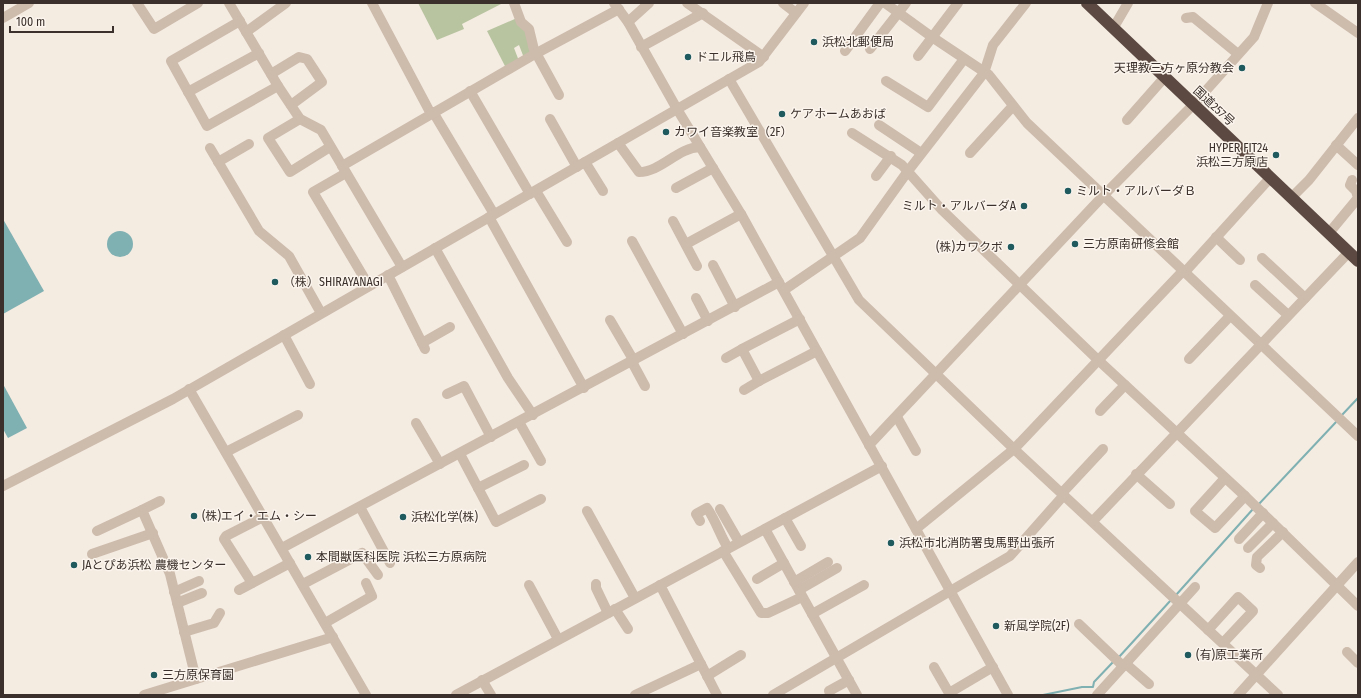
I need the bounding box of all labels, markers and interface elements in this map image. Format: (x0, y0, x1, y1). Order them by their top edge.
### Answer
scale bar (10, 8, 113, 34)
text: 100 m (16, 15, 45, 29)
place label: 浜松北郵便局 (822, 35, 894, 49)
marker: 浜松北郵便局 (809, 37, 819, 47)
place label: ドエル飛鳥 (696, 50, 756, 64)
marker: ドエル飛鳥 (683, 52, 693, 62)
place label: 天理教三方ヶ原分教会 (1114, 61, 1234, 75)
marker: 天理教三方ヶ原分教会 (1237, 63, 1247, 73)
street label: 国道257号 (1190, 83, 1238, 129)
place label: ケアホームあおば (790, 107, 886, 121)
marker: ケアホームあおば (777, 109, 787, 119)
place label: カワイ音楽教室（2F） (674, 125, 793, 139)
marker: カワイ音楽教室（2F） (661, 127, 671, 137)
place label: HYPER FIT24 浜松三方原店 (1196, 141, 1268, 169)
marker: HYPER FIT24 浜松三方原店 (1271, 150, 1281, 160)
place label: ミルト・アルバーダＢ (1076, 184, 1196, 198)
marker: ミルト・アルバーダＢ (1063, 186, 1073, 196)
place label: ミルト・アルバーダA (902, 199, 1017, 213)
marker: ミルト・アルバーダA (1019, 201, 1029, 211)
place label: 三方原南研修会館 (1083, 237, 1179, 251)
marker: 三方原南研修会館 (1070, 239, 1080, 249)
place label: (株)カワクボ (936, 240, 1003, 254)
marker: (株)カワクボ (1006, 242, 1016, 252)
place label: （株）SHIRAYANAGI (283, 275, 383, 289)
marker: （株）SHIRAYANAGI (270, 277, 280, 287)
place label: (株)エイ・エム・シー (202, 509, 317, 523)
place label: 浜松化学(株) (411, 510, 479, 524)
marker: (株)エイ・エム・シー (189, 511, 199, 521)
marker: 浜松化学(株) (398, 512, 408, 522)
place label: 浜松市北消防署曳馬野出張所 (899, 536, 1055, 550)
marker: 浜松市北消防署曳馬野出張所 (886, 538, 896, 548)
place label: 本間獣医科医院 浜松三方原病院 (316, 550, 487, 564)
marker: 本間獣医科医院 浜松三方原病院 (303, 552, 313, 562)
place label: JAとぴあ浜松 農機センター (82, 558, 226, 572)
marker: JAとぴあ浜松 農機センター (69, 560, 79, 570)
place label: 新風学院(2F) (1004, 619, 1070, 633)
marker: 新風学院(2F) (991, 621, 1001, 631)
place label: (有)原工業所 (1196, 648, 1263, 662)
marker: (有)原工業所 (1183, 650, 1193, 660)
place label: 三方原保育園 (162, 668, 234, 682)
marker: 三方原保育園 (149, 670, 159, 680)

